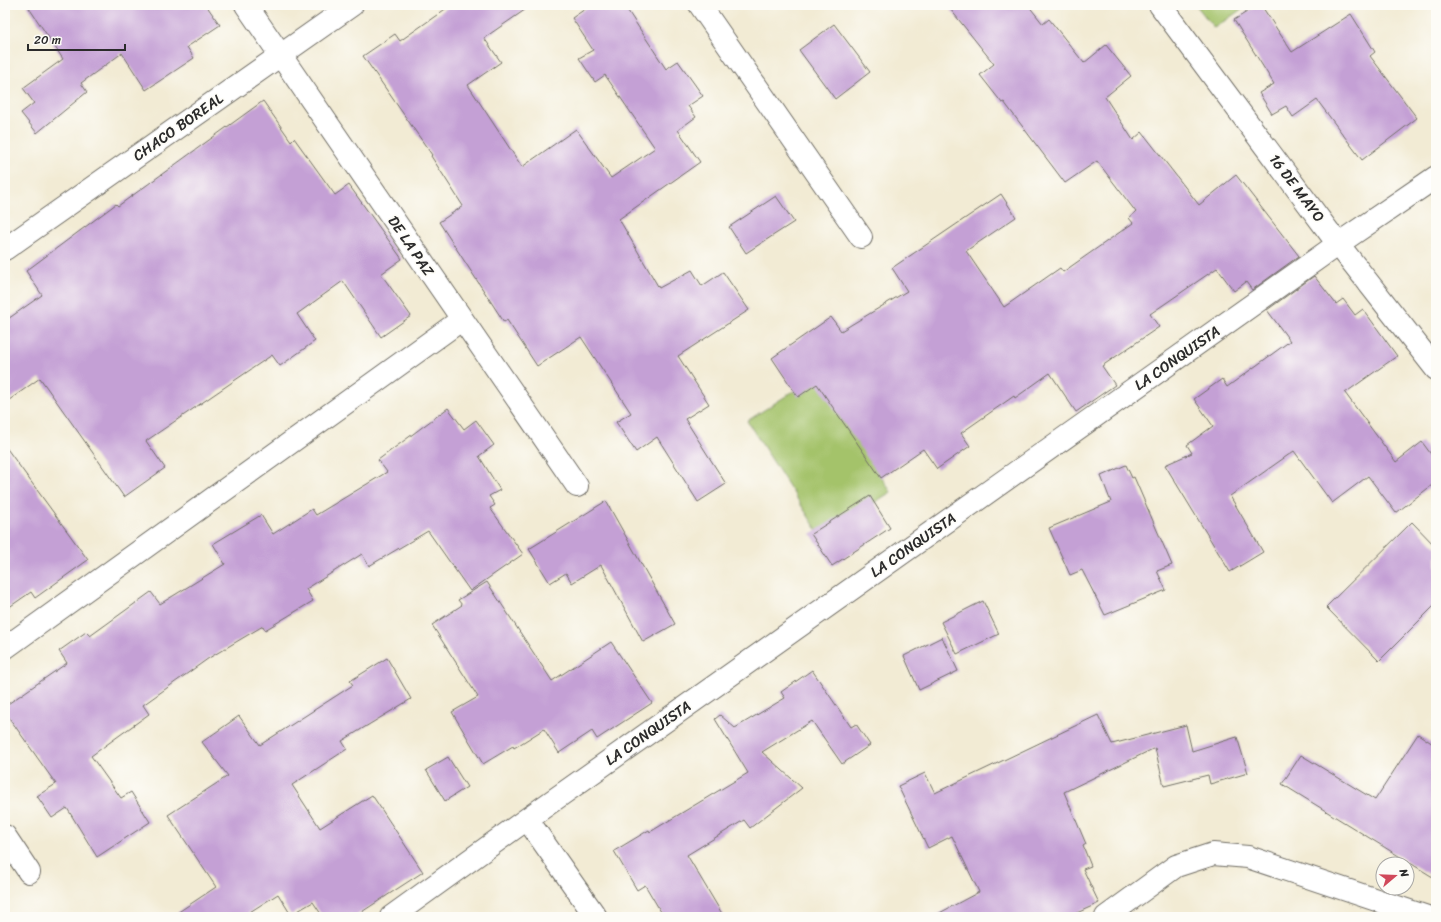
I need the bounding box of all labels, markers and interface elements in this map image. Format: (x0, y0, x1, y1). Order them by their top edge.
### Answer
scale bar (28, 26, 125, 52)
text: 20 m (34, 29, 61, 51)
street label: CHACO BOREAL (127, 86, 229, 168)
street label: 16 DE MAYO (1262, 148, 1332, 228)
street label: DE LA PAZ (381, 210, 441, 282)
street label: LA CONQUISTA (1128, 319, 1226, 397)
street label: LA CONQUISTA (864, 506, 962, 584)
street label: LA CONQUISTA (599, 694, 697, 772)
north arrow (1375, 856, 1415, 896)
text: N (1393, 865, 1414, 880)

